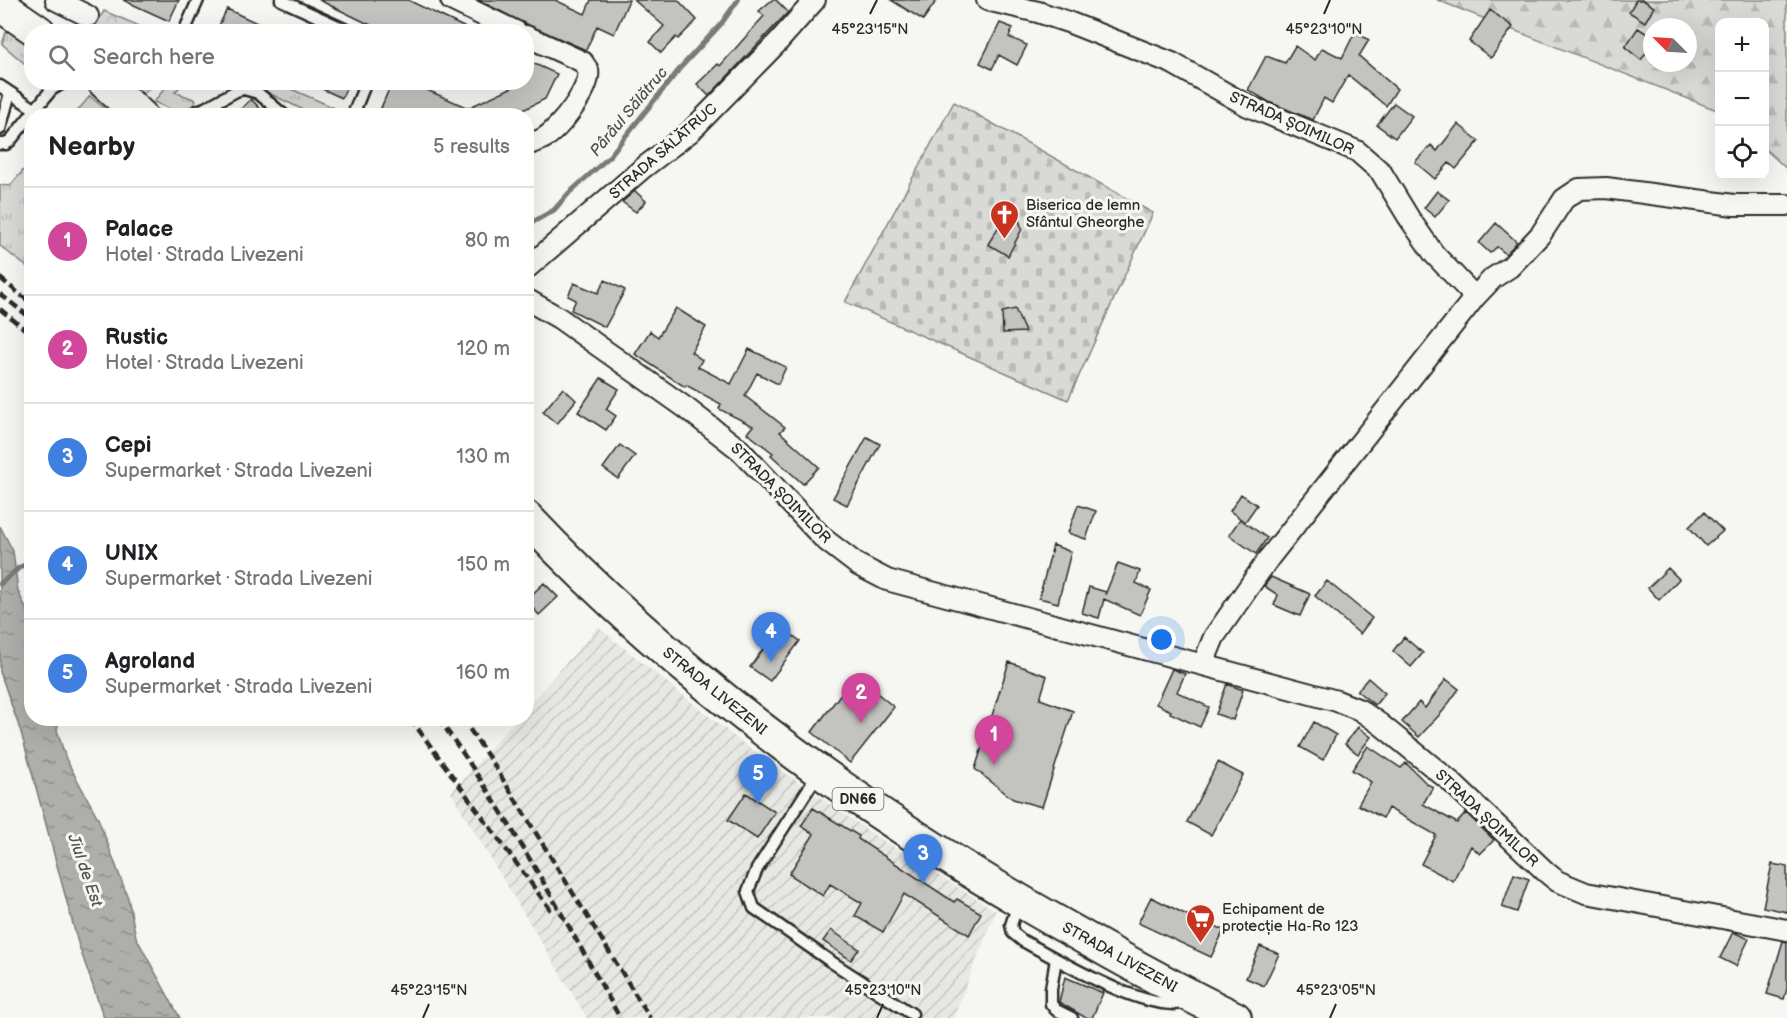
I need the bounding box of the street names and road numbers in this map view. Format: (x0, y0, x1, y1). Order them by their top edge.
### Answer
street label: STRADA ȘOIMILOR (1227, 87, 1357, 160)
street label: STRADA SĂLĂTRUC (605, 99, 721, 203)
street label: STRADA ȘOIMILOR (726, 439, 835, 548)
street label: STRADA LIVEZENI (659, 643, 771, 740)
street label: STRADA ȘOIMILOR (1431, 766, 1543, 871)
road number: DN66 (832, 788, 884, 810)
street label: STRADA LIVEZENI (1059, 918, 1181, 997)

